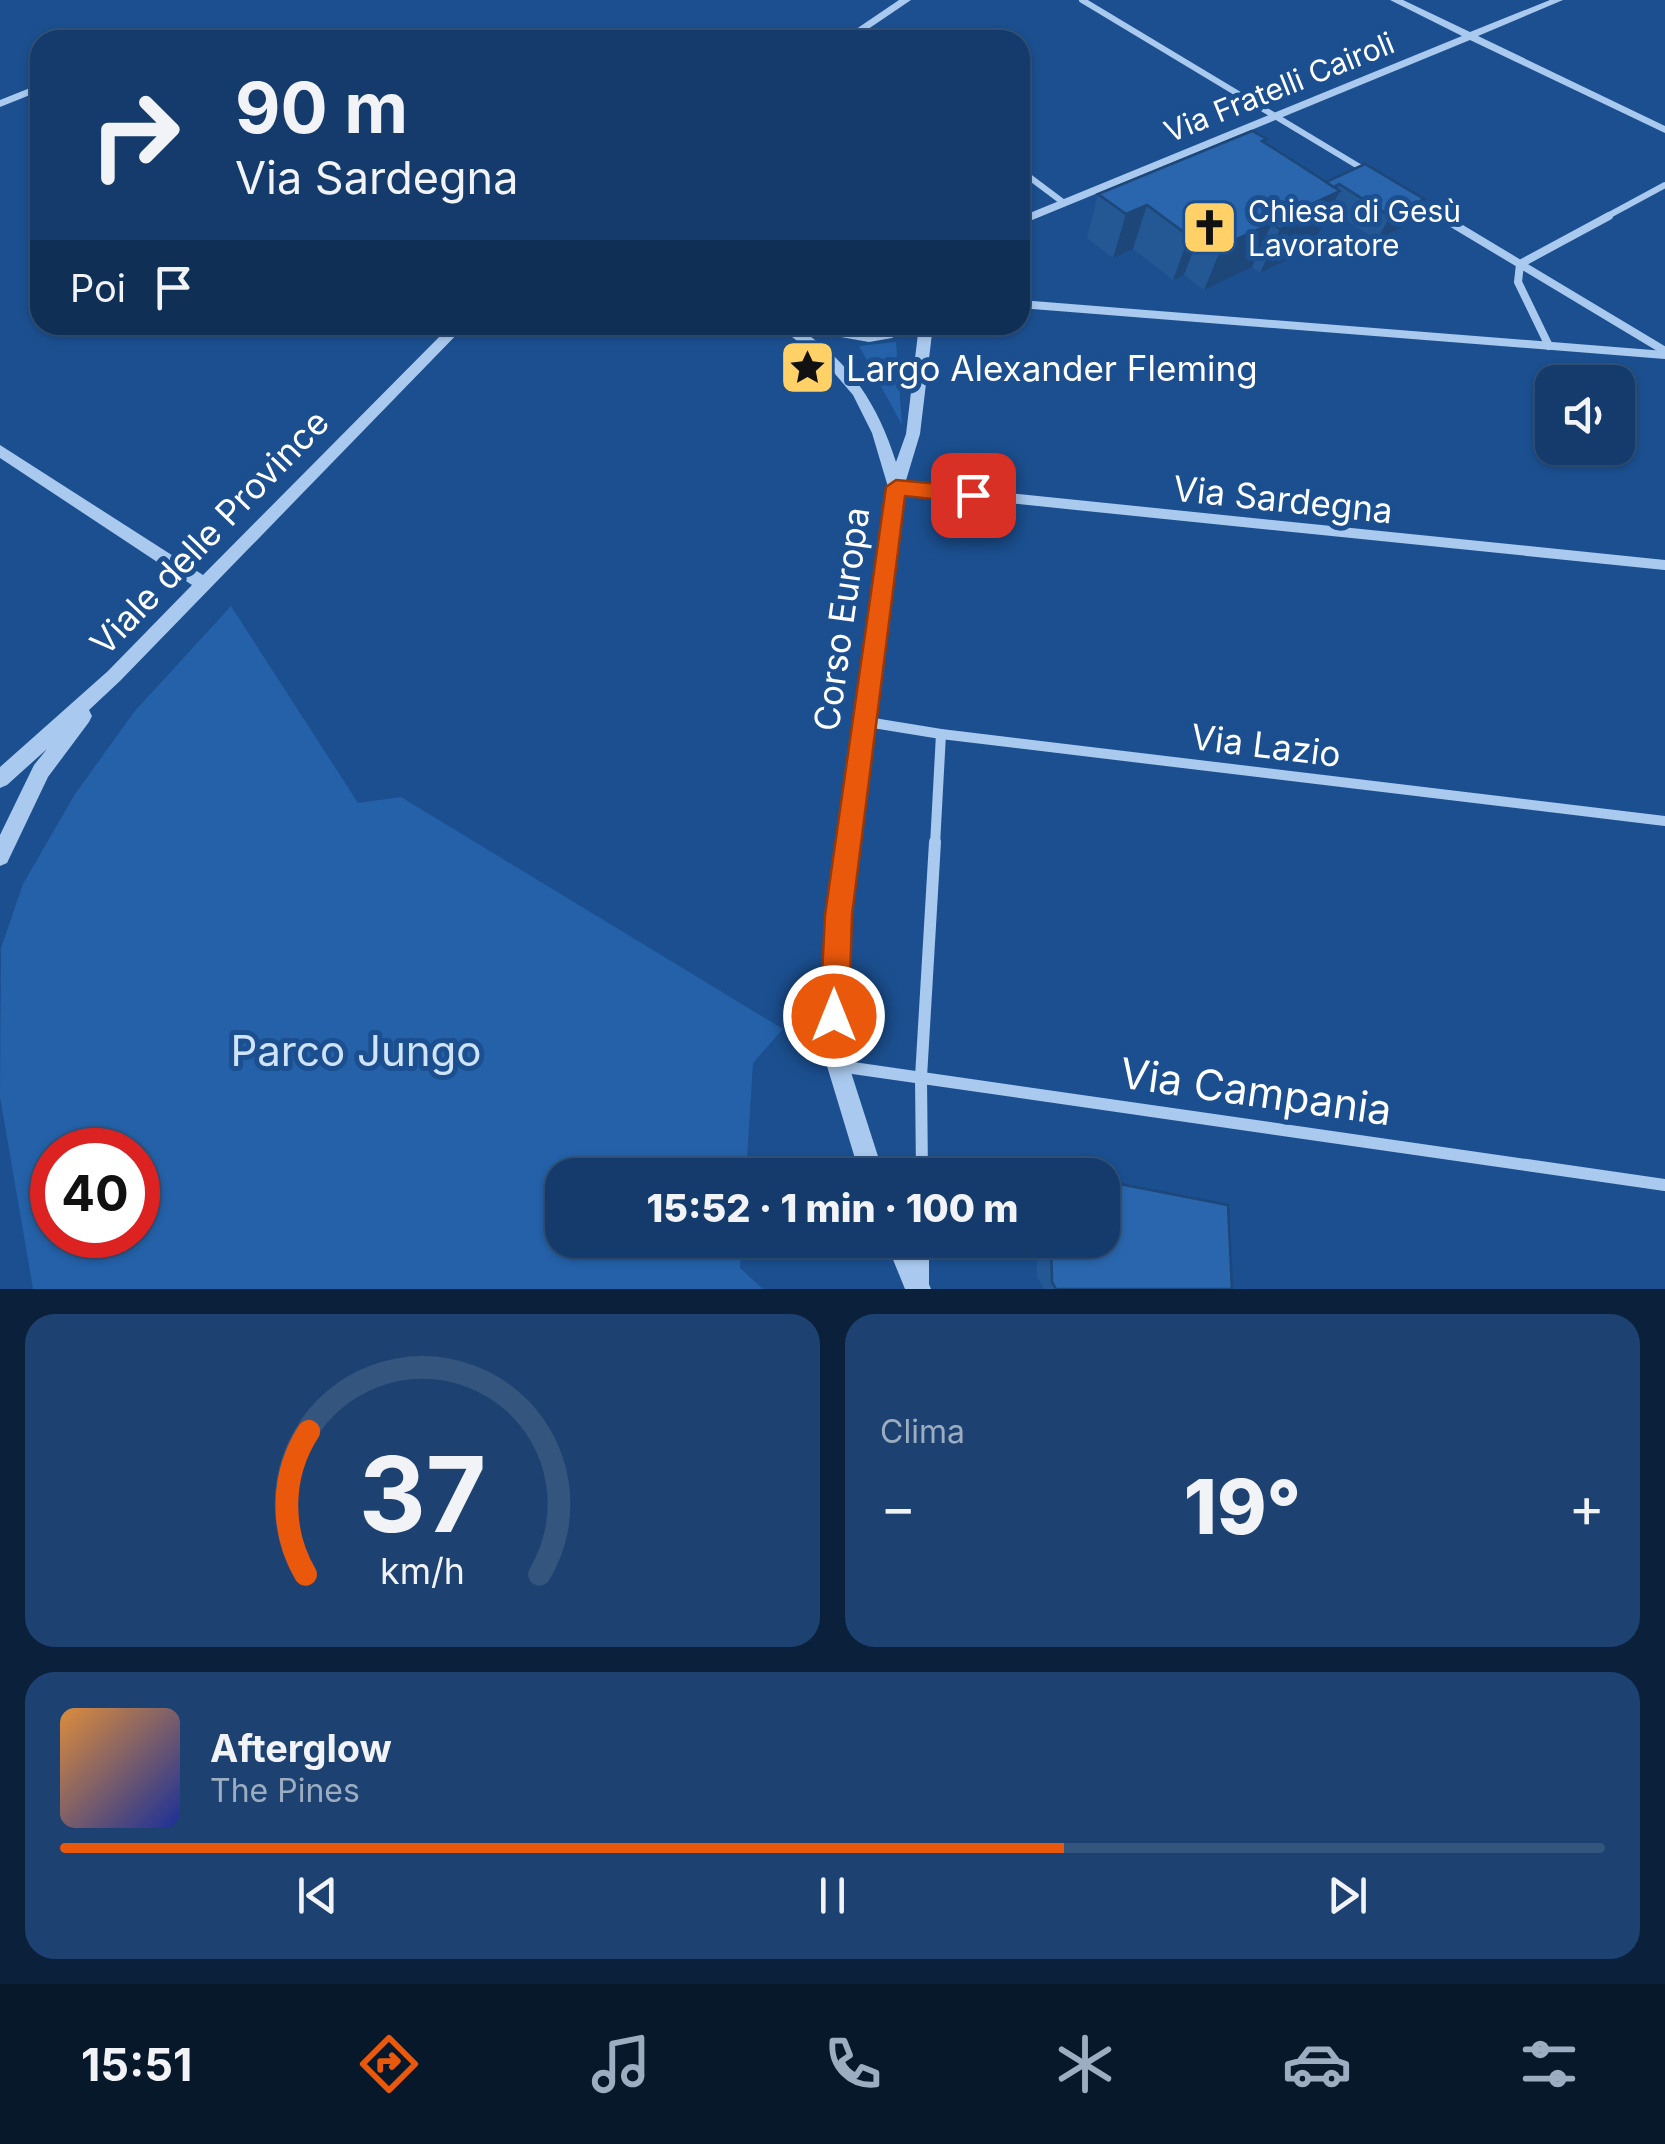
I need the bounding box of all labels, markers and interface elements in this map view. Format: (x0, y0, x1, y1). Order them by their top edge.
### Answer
street label: Via Fratelli Cairoli (1159, 24, 1399, 150)
text: 90 m (235, 65, 408, 150)
icon: right (70, 70, 200, 200)
text: Via Sardegna (235, 150, 518, 205)
place label: Chiesa di Gesù Lavoratore (1248, 193, 1461, 263)
church icon: Chiesa di Gesù Lavoratore (1179, 198, 1239, 258)
icon: arrive (146, 260, 201, 315)
text: Poi (70, 265, 126, 311)
place icon: Largo Alexander Fleming (777, 338, 837, 398)
place label: Largo Alexander Fleming (846, 347, 1258, 389)
map controls (1535, 365, 1635, 465)
button: sound (1535, 365, 1635, 465)
street label: Viale delle Province (81, 401, 337, 663)
pin (931, 453, 1016, 538)
street label: Via Sardegna (1171, 467, 1395, 531)
icon: arrive (946, 468, 1001, 523)
street label: Corso Europa (804, 504, 878, 734)
street label: Via Lazio (1189, 715, 1343, 775)
position arrow (782, 964, 886, 1068)
park label: Parco Jungo (230, 1025, 482, 1076)
street label: Via Campania (1117, 1047, 1395, 1135)
speed limit sign: 40 (30, 1128, 160, 1258)
text: 15:52 · 1 min · 100 m (646, 1185, 1019, 1231)
text: Clima (880, 1412, 965, 1451)
text: 37 (359, 1431, 486, 1557)
text: 19° (1184, 1461, 1301, 1552)
text: − (880, 1474, 916, 1540)
text: + (1569, 1474, 1605, 1540)
text: km/h (380, 1549, 465, 1593)
text: Afterglow (210, 1725, 392, 1771)
text: The Pines (210, 1771, 360, 1810)
icon: previous (290, 1868, 345, 1923)
icon: pause (805, 1868, 860, 1923)
icon: next (1320, 1868, 1375, 1923)
icon: directions (354, 2029, 424, 2099)
icon: music (586, 2029, 656, 2099)
icon: phone (818, 2029, 888, 2099)
icon: climate (1050, 2029, 1120, 2099)
icon: car (1282, 2029, 1352, 2099)
icon: filters (1514, 2029, 1584, 2099)
text: 15:51 (81, 2037, 192, 2092)

